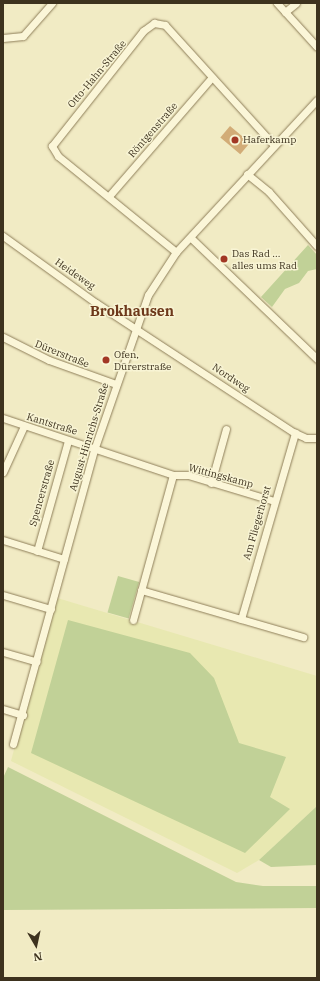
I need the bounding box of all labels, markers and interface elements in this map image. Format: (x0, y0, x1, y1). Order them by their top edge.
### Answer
street label: Otto-Hahn-Straße (65, 38, 129, 110)
street label: Röntgenstraße (126, 100, 180, 160)
place label: Haferkamp (243, 134, 296, 146)
marker: Haferkamp (230, 135, 240, 145)
place label: Das Rad ... alles ums Rad (232, 247, 297, 270)
marker: Das Rad ... alles ums Rad (219, 254, 229, 264)
street label: Heideweg (53, 256, 97, 292)
district label: Brokhausen (90, 303, 174, 319)
street label: Dürerstraße (33, 338, 91, 370)
place label: Ofen, Dürerstraße (114, 348, 171, 372)
marker: Ofen, Dürerstraße (101, 355, 111, 365)
street label: Nordweg (210, 361, 252, 395)
street label: August-Hinrichs-Straße (67, 381, 111, 493)
street label: Kantstraße (25, 411, 79, 437)
street label: Spencerstraße (27, 458, 57, 528)
street label: Wittingskamp (187, 462, 255, 490)
street label: Am Fliegerhorst (241, 485, 273, 561)
north arrow (16, 925, 56, 965)
text: N (32, 949, 43, 964)

